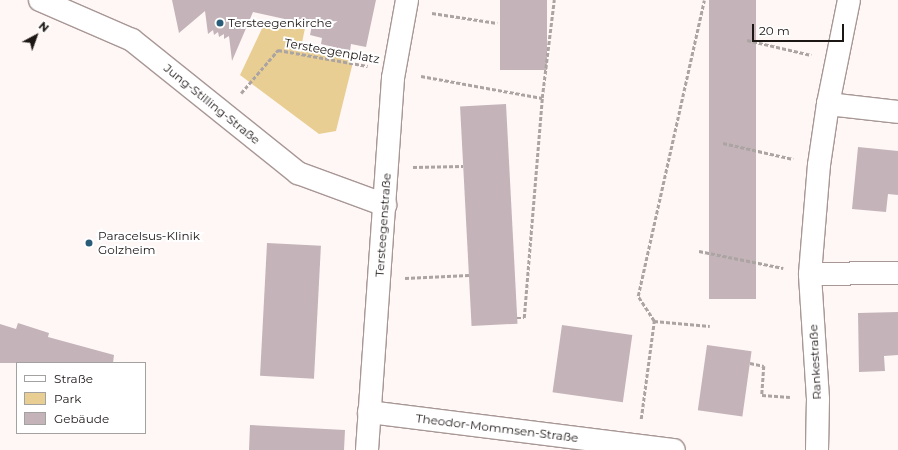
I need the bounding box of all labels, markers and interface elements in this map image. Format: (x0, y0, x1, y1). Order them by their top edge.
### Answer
north arrow (16, 16, 56, 56)
place label: Tersteegenkirche (228, 16, 332, 30)
scale bar (754, 16, 846, 42)
marker: Tersteegenkirche (215, 18, 225, 28)
text: N (36, 19, 52, 35)
text: 20 m (759, 23, 790, 38)
street label: Tersteegenplatz (283, 36, 381, 66)
street label: Jung-Stilling-Straße (161, 61, 263, 147)
street label: Tersteegenstraße (372, 173, 394, 277)
place label: Paracelsus-Klinik Golzheim (98, 229, 200, 257)
marker: Paracelsus-Klinik Golzheim (83, 237, 95, 249)
street label: Rankestraße (806, 324, 824, 400)
legend (16, 362, 146, 434)
text: Straße (54, 371, 93, 386)
text: Park (54, 391, 81, 406)
text: Gebäude (54, 411, 109, 426)
street label: Theodor-Mommsen-Straße (415, 411, 579, 445)

